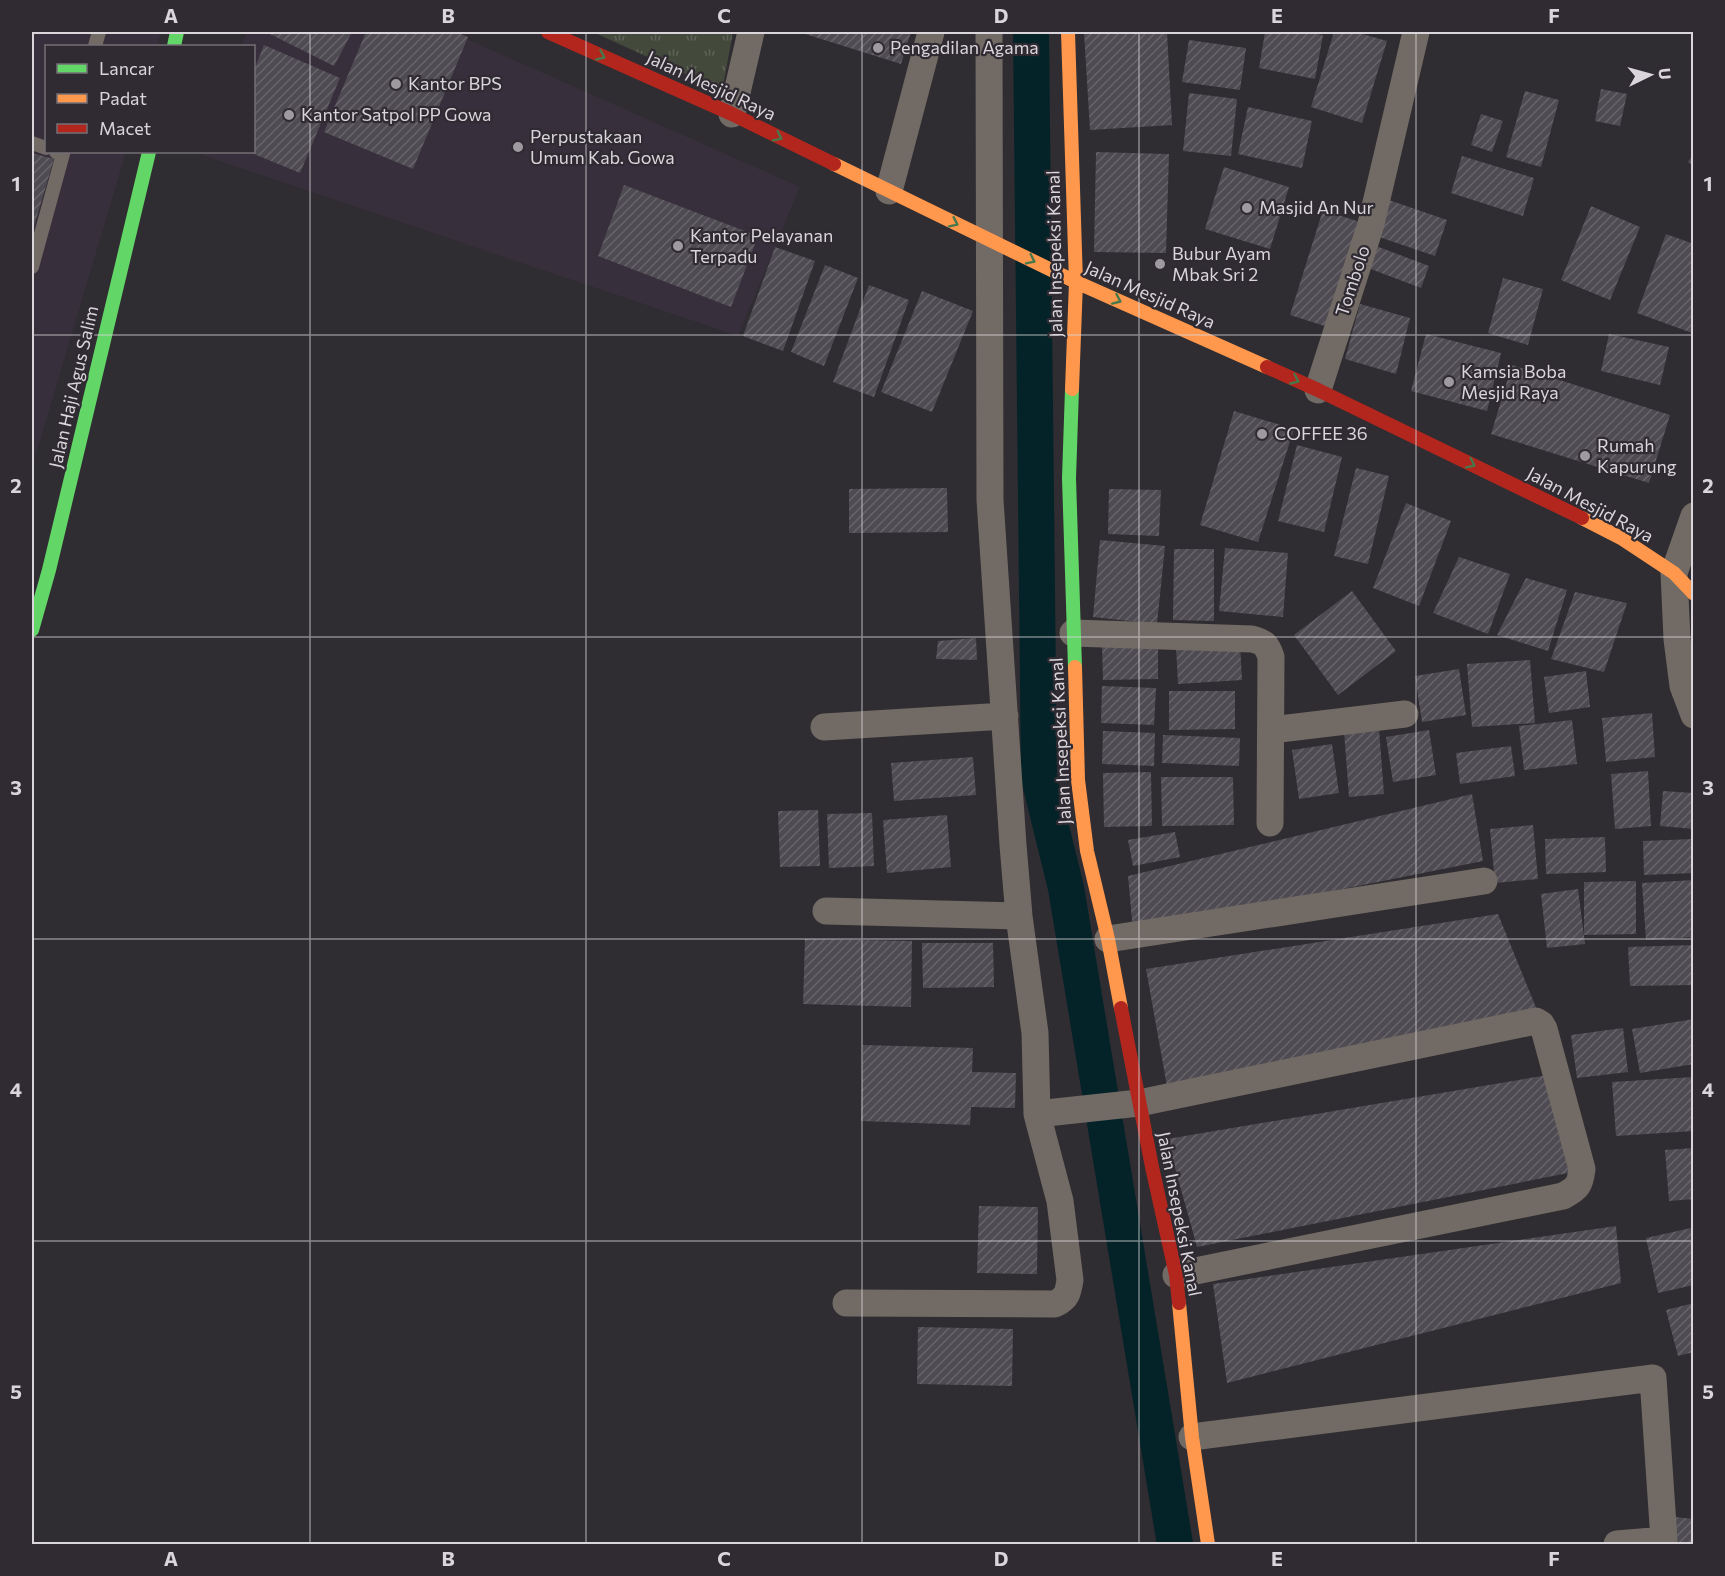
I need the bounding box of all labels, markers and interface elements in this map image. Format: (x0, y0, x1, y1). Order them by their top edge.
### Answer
text: A (164, 3, 178, 27)
text: B (441, 3, 455, 27)
text: C (717, 3, 731, 27)
text: D (994, 3, 1008, 27)
text: E (1271, 3, 1283, 27)
text: F (1548, 3, 1560, 27)
place label: Pengadilan Agama (890, 36, 1039, 58)
marker: Pengadilan Agama (871, 41, 885, 55)
legend (45, 45, 255, 153)
north arrow (1620, 45, 1680, 105)
street label: Jalan Mesjid Raya (643, 46, 780, 125)
one-way arrow (595, 48, 606, 60)
text: Lancar (99, 57, 155, 79)
text: U (1655, 67, 1675, 80)
place label: Kantor BPS (408, 72, 502, 94)
marker: Kantor BPS (389, 77, 403, 91)
text: Padat (99, 87, 147, 109)
place label: Kantor Satpol PP Gowa (301, 103, 492, 125)
marker: Kantor Satpol PP Gowa (282, 108, 296, 122)
text: Macet (99, 117, 151, 139)
place label: Perpustakaan Umum Kab. Gowa (530, 125, 675, 168)
one-way arrow (772, 130, 783, 141)
marker: Perpustakaan Umum Kab. Gowa (511, 140, 525, 154)
street label: Jalan Insepeksi Kanal (1042, 170, 1066, 338)
text: 1 (11, 171, 21, 195)
text: 1 (1703, 171, 1713, 195)
place label: Masjid An Nur (1259, 196, 1374, 218)
marker: Masjid An Nur (1240, 201, 1254, 215)
one-way arrow (947, 215, 958, 227)
place label: Kantor Pelayanan Terpadu (690, 224, 833, 267)
marker: Kantor Pelayanan Terpadu (671, 239, 685, 253)
place label: Bubur Ayam Mbak Sri 2 (1172, 242, 1271, 285)
street label: Tombolo (1330, 242, 1374, 319)
one-way arrow (1024, 253, 1035, 264)
street label: Jalan Mesjid Raya (1082, 256, 1219, 333)
marker: Bubur Ayam Mbak Sri 2 (1153, 257, 1167, 271)
one-way arrow (1111, 293, 1122, 305)
street label: Jalan Haji Agus Salim (44, 303, 102, 470)
place label: Kamsia Boba Mesjid Raya (1461, 360, 1566, 403)
one-way arrow (1289, 372, 1300, 384)
marker: Kamsia Boba Mesjid Raya (1442, 375, 1456, 389)
place label: COFFEE 36 (1274, 422, 1368, 444)
marker: COFFEE 36 (1255, 427, 1269, 441)
place label: Rumah Kapurung (1597, 434, 1677, 477)
marker: Rumah Kapurung (1578, 449, 1592, 463)
one-way arrow (1465, 456, 1476, 468)
street label: Jalan Mesjid Raya (1523, 462, 1657, 547)
text: 2 (10, 473, 22, 497)
text: 2 (1702, 473, 1714, 497)
street label: Jalan Insepeksi Kanal (1045, 657, 1075, 825)
text: 3 (10, 775, 22, 799)
text: 3 (1702, 775, 1714, 799)
text: 4 (10, 1077, 22, 1101)
text: 4 (1702, 1077, 1714, 1101)
street label: Jalan Insepeksi Kanal (1153, 1130, 1207, 1298)
text: 5 (10, 1379, 22, 1403)
text: 5 (1702, 1379, 1714, 1403)
text: A (164, 1546, 178, 1570)
text: B (441, 1546, 455, 1570)
text: C (717, 1546, 731, 1570)
text: D (994, 1546, 1008, 1570)
text: E (1271, 1546, 1283, 1570)
text: F (1548, 1546, 1560, 1570)

